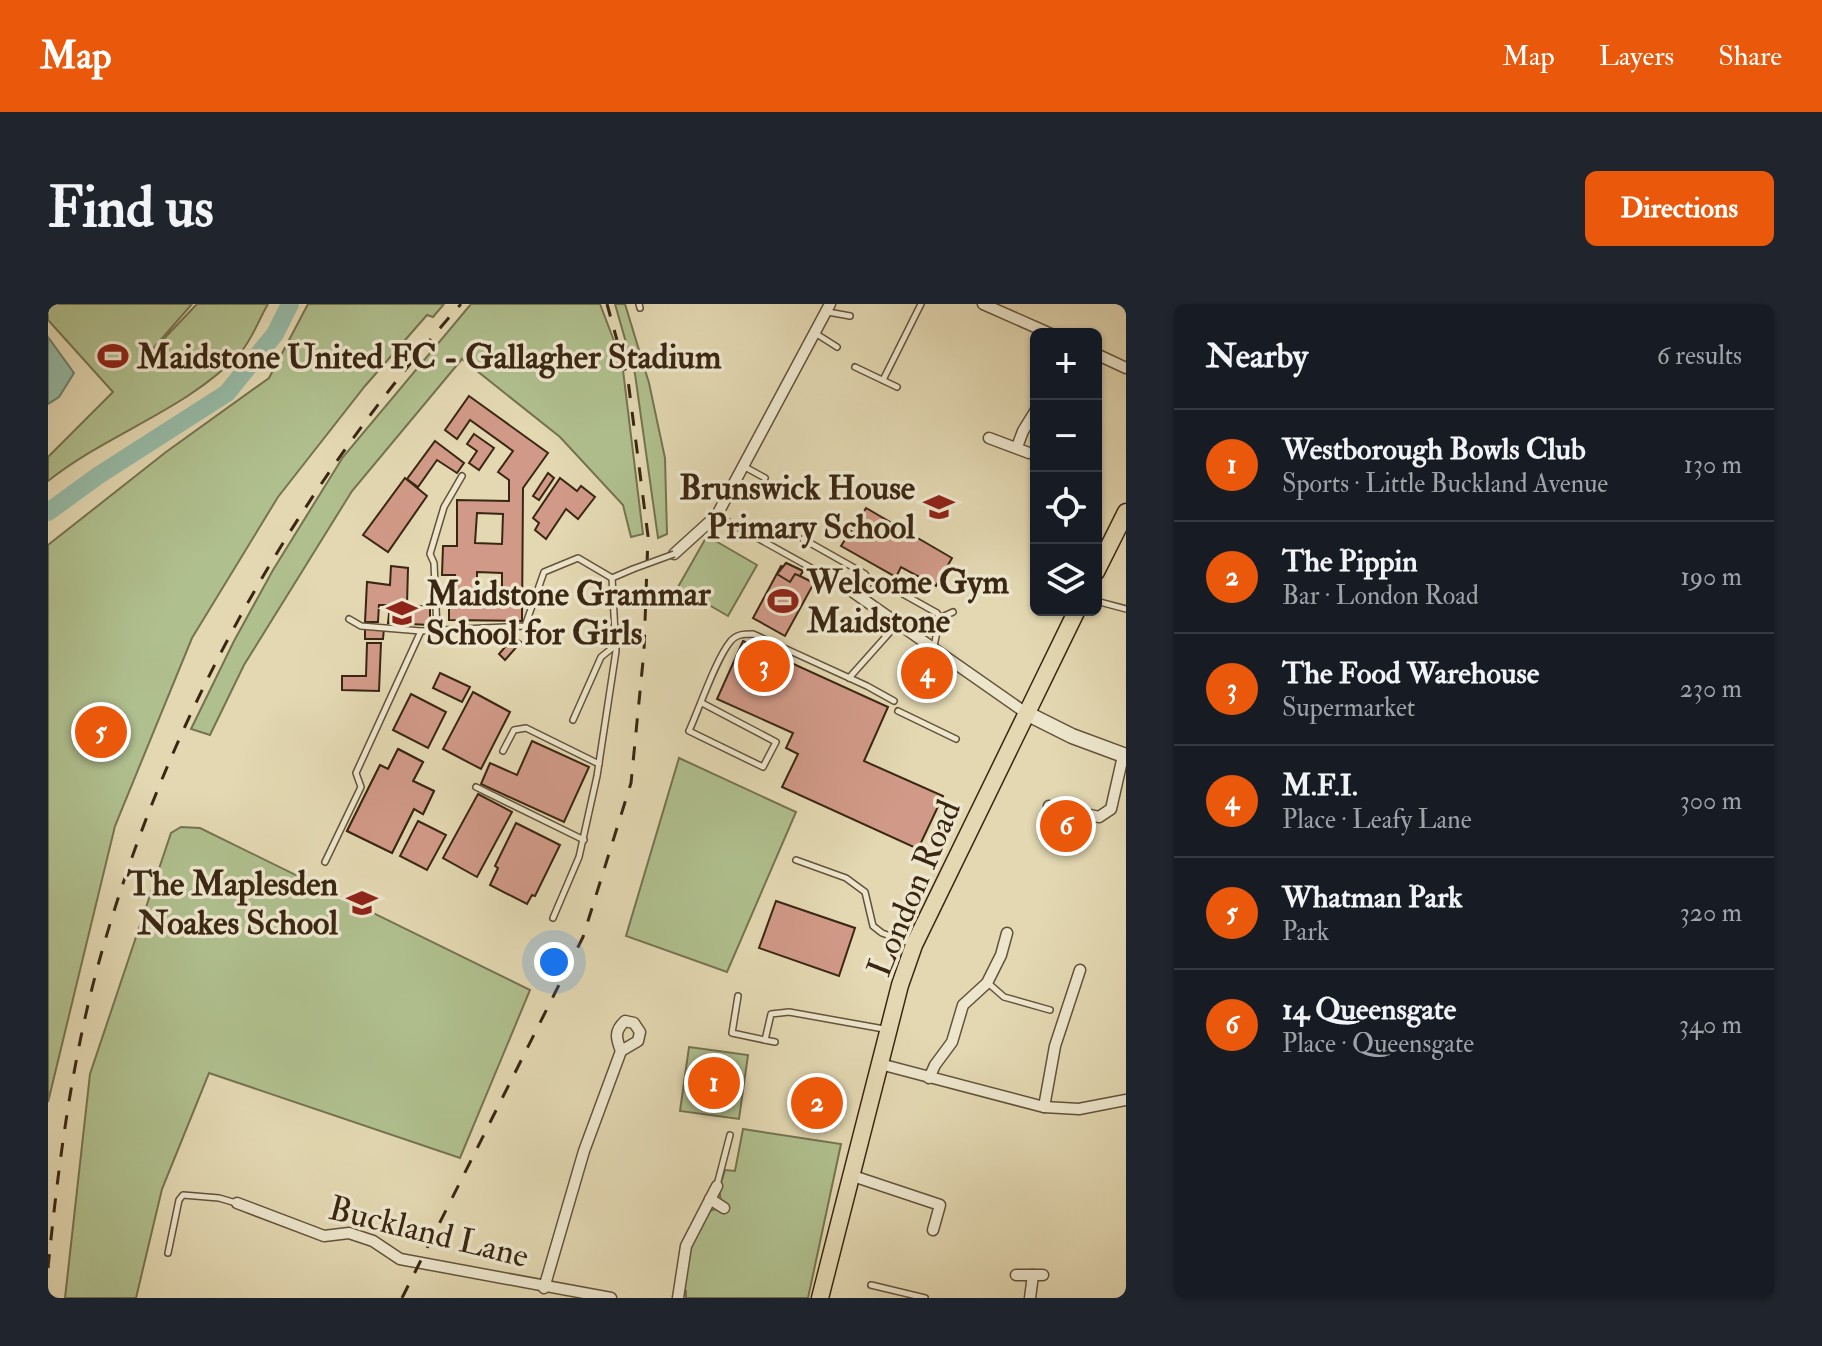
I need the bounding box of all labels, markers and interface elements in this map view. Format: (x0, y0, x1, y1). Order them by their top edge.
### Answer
text: Map (40, 32, 111, 80)
text: Map (1502, 39, 1555, 74)
text: Layers (1599, 39, 1674, 74)
text: Share (1718, 39, 1782, 74)
button: Directions (1585, 171, 1774, 246)
text: Find us (48, 173, 214, 244)
map controls (1030, 328, 1102, 616)
button: + (1030, 328, 1102, 400)
text: Nearby (1206, 335, 1308, 378)
place label: Maidstone United FC - Gallagher Stadium (136, 336, 722, 379)
sports icon: Maidstone United FC - Gallagher Stadium (96, 339, 130, 373)
text: 6 results (1657, 340, 1742, 372)
button: − (1030, 400, 1102, 472)
text: Westborough Bowls Club (1282, 431, 1586, 468)
text: 1 (1227, 449, 1237, 481)
text: 130 m (1684, 449, 1742, 481)
place label: Brunswick House Primary School (679, 467, 916, 549)
text: Sports · Little Buckland Avenue (1282, 468, 1608, 500)
button: locate (1030, 472, 1102, 544)
school or university icon: Brunswick House Primary School (922, 490, 956, 524)
text: The Pippin (1282, 543, 1418, 580)
button: layers (1030, 544, 1102, 616)
place label: Welcome Gym Maidstone (806, 561, 1009, 643)
text: 2 (1225, 561, 1239, 593)
text: 190 m (1681, 561, 1742, 593)
place label: Maidstone Grammar School for Girls (425, 573, 712, 655)
text: Bar · London Road (1282, 580, 1479, 612)
sports icon: Welcome Gym Maidstone (766, 584, 800, 618)
school or university icon: Maidstone Grammar School for Girls (385, 596, 419, 630)
pin: 3 (738, 636, 790, 696)
pin: 4 (901, 643, 953, 703)
text: The Food Warehouse (1282, 655, 1539, 692)
text: 3 (1227, 673, 1237, 705)
text: 230 m (1680, 673, 1742, 705)
text: Supermarket (1282, 692, 1415, 724)
pin: 5 (75, 702, 127, 762)
text: M.F.I. (1282, 767, 1358, 804)
text: 4 (1225, 785, 1239, 817)
text: 300 m (1680, 785, 1742, 817)
street label: London Road (858, 794, 971, 983)
pin: 6 (1040, 796, 1092, 856)
text: Place · Leafy Lane (1282, 804, 1472, 836)
place label: The Maplesden Noakes School (126, 863, 338, 945)
text: Whatman Park (1282, 879, 1463, 916)
school or university icon: The Maplesden Noakes School (345, 886, 379, 920)
text: 5 (1226, 897, 1238, 929)
text: 320 m (1680, 897, 1742, 929)
text: Park (1282, 916, 1329, 948)
your location (534, 942, 574, 982)
text: 14 Queensgate (1282, 991, 1456, 1028)
text: 6 (1225, 1009, 1239, 1041)
text: 340 m (1679, 1009, 1742, 1041)
text: Place · Queensgate (1282, 1028, 1474, 1060)
pin: 1 (688, 1053, 740, 1113)
pin: 2 (791, 1073, 843, 1133)
street label: Buckland Lane (324, 1187, 533, 1278)

